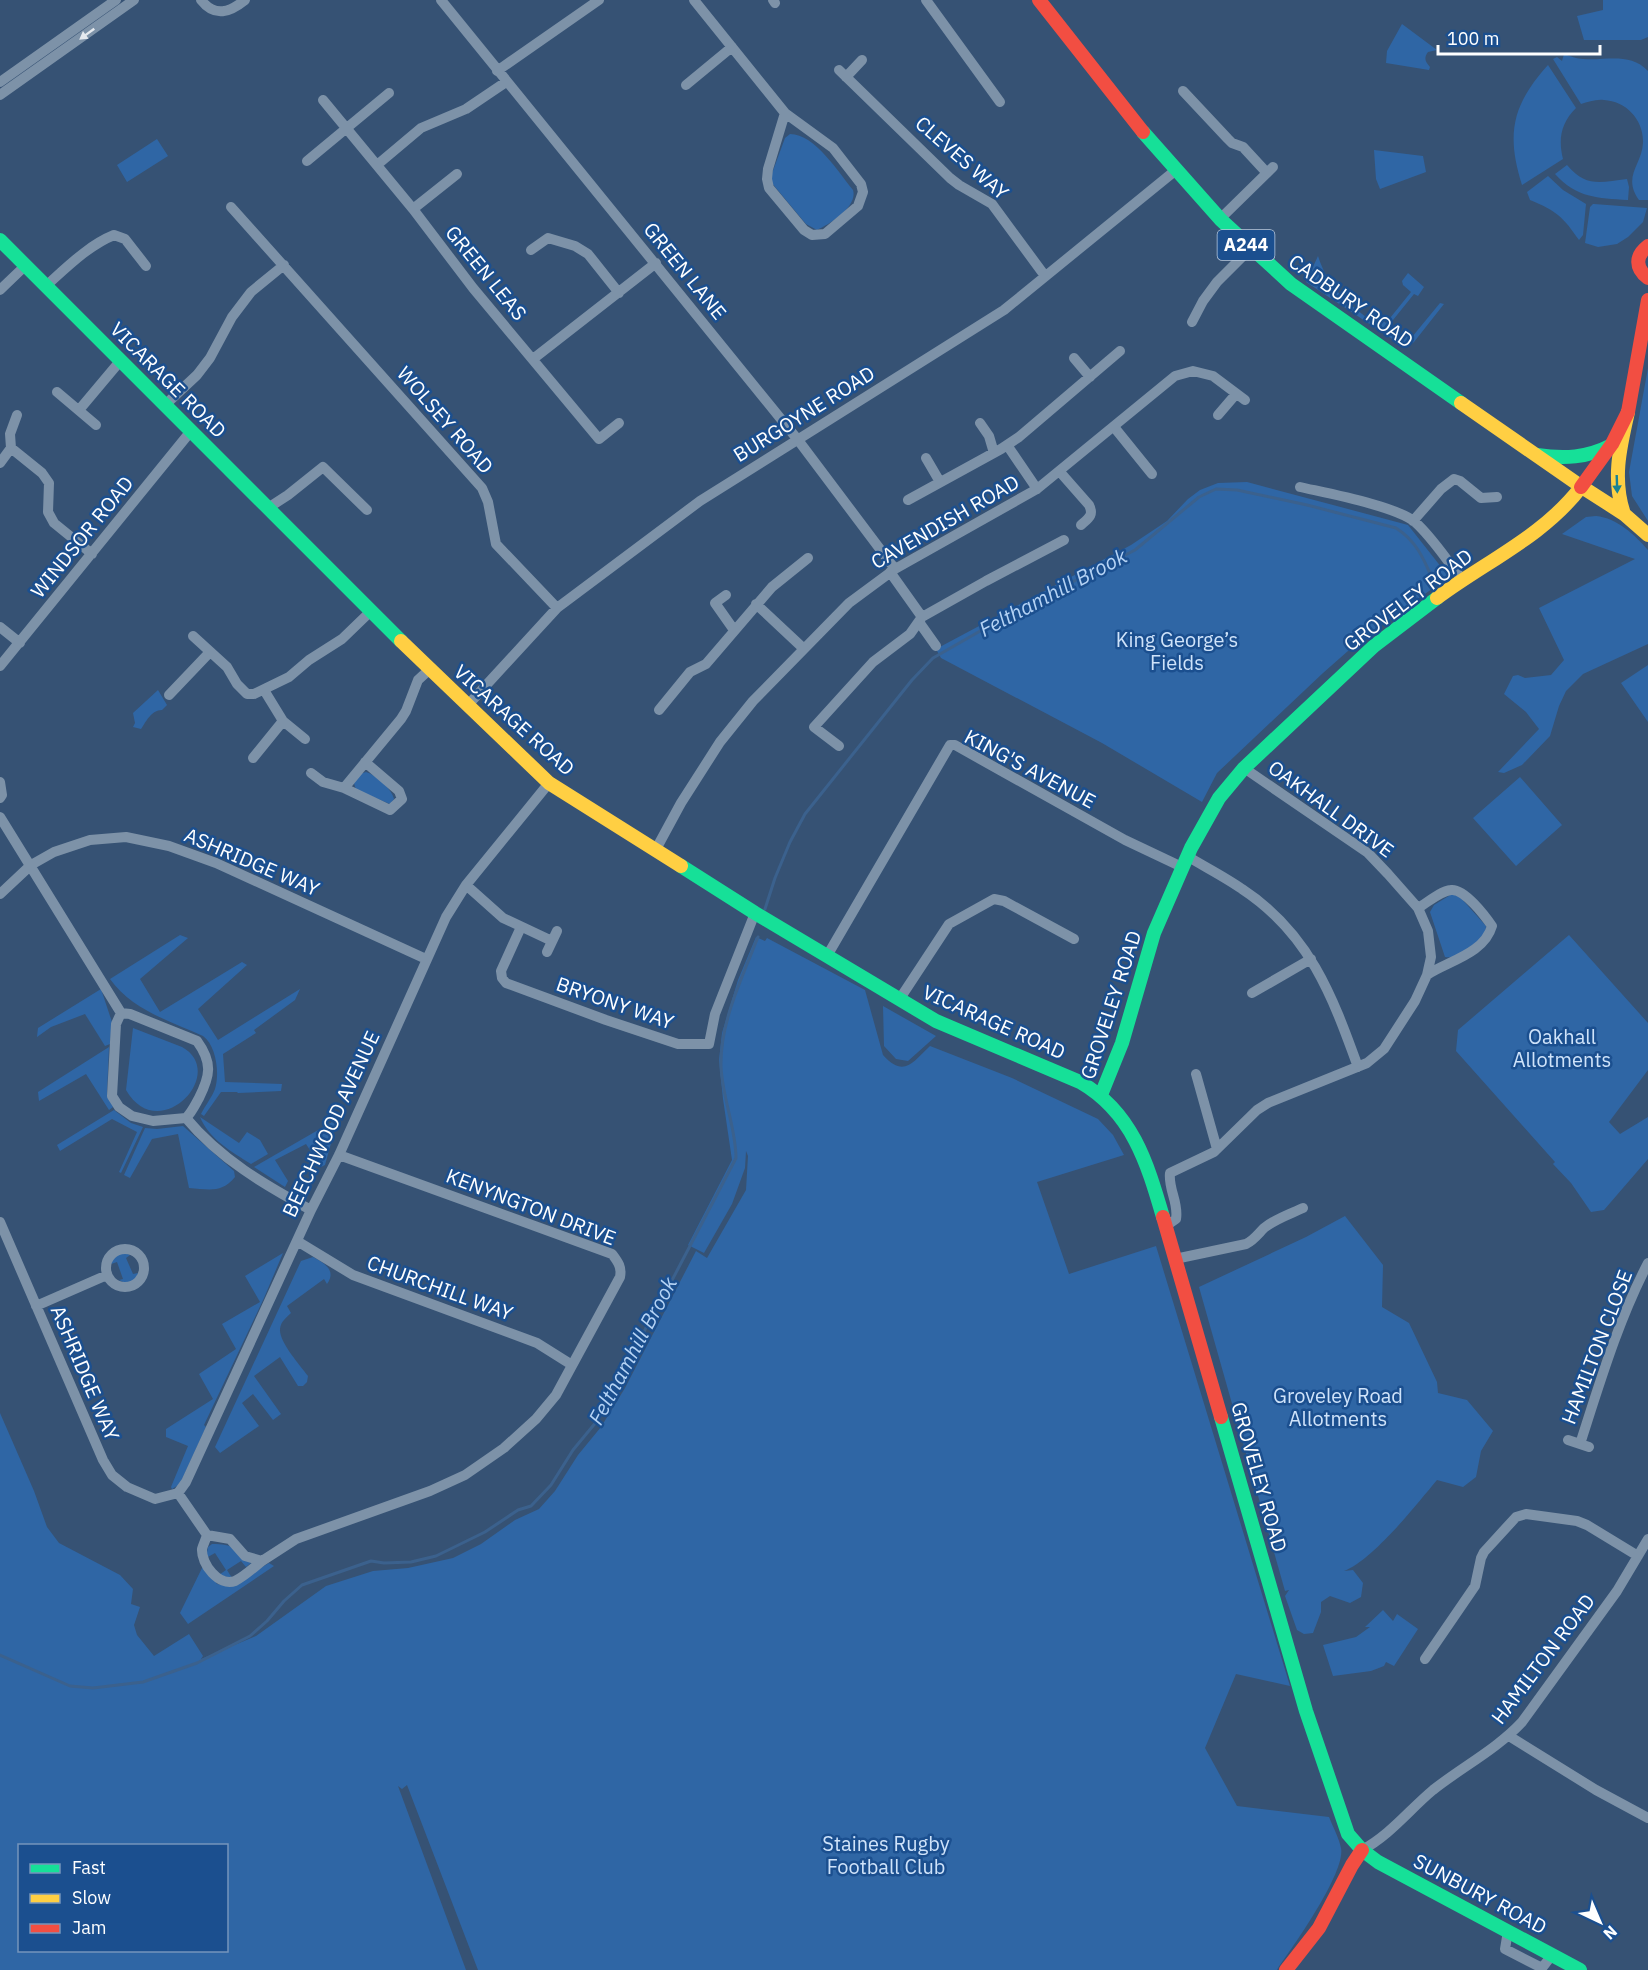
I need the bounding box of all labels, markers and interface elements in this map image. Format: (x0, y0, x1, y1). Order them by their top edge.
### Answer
scale bar (1438, 18, 1600, 56)
text: 100 m (1447, 27, 1499, 50)
one-way arrow (79, 28, 95, 40)
street label: CLEVES WAY (910, 110, 1015, 206)
street label: GREEN LANE (638, 216, 733, 325)
street label: GREEN LEAS (440, 220, 533, 326)
road number: A244 (1218, 230, 1274, 260)
street label: CADBURY ROAD (1283, 247, 1419, 354)
street label: VICARAGE ROAD (104, 316, 232, 444)
street label: BURGOYNE ROAD (728, 359, 879, 468)
street label: WOLSEY ROAD (391, 360, 500, 479)
street label: CAVENDISH ROAD (866, 468, 1024, 575)
street label: WINDSOR ROAD (24, 470, 139, 603)
one-way arrow (1612, 475, 1621, 494)
water label: Felthamhill Brook (974, 541, 1132, 643)
street label: GROVELEY ROAD (1338, 542, 1478, 657)
park label: King George’s Fields (1116, 626, 1238, 676)
street label: VICARAGE ROAD (448, 658, 580, 781)
street label: KING'S AVENUE (960, 723, 1101, 814)
street label: OAKHALL DRIVE (1263, 754, 1400, 863)
street label: ASHRIDGE WAY (180, 821, 324, 902)
street label: GROVELEY ROAD (1074, 927, 1147, 1083)
street label: BRYONY WAY (553, 970, 678, 1035)
street label: VICARAGE ROAD (918, 978, 1070, 1065)
park label: Oakhall Allotments (1513, 1023, 1611, 1073)
street label: BEECHWOOD AVENUE (276, 1026, 386, 1221)
street label: KENYNGTON DRIVE (442, 1162, 620, 1251)
street label: CHURCHILL WAY (363, 1249, 517, 1326)
street label: HAMILTON CLOSE (1555, 1266, 1638, 1428)
water label: Felthamhill Brook (581, 1271, 683, 1429)
street label: ASHRIDGE WAY (45, 1301, 126, 1445)
park label: Groveley Road Allotments (1273, 1382, 1403, 1432)
street label: GROVELEY ROAD (1225, 1399, 1294, 1555)
street label: HAMILTON ROAD (1485, 1588, 1601, 1729)
park label: Staines Rugby Football Club (822, 1830, 950, 1880)
legend (18, 1844, 228, 1952)
street label: SUNBURY ROAD (1409, 1847, 1552, 1940)
text: Fast (72, 1856, 106, 1879)
text: Slow (72, 1886, 111, 1909)
north arrow (1570, 1892, 1630, 1952)
text: Jam (72, 1916, 107, 1939)
text: N (1599, 1922, 1622, 1944)

